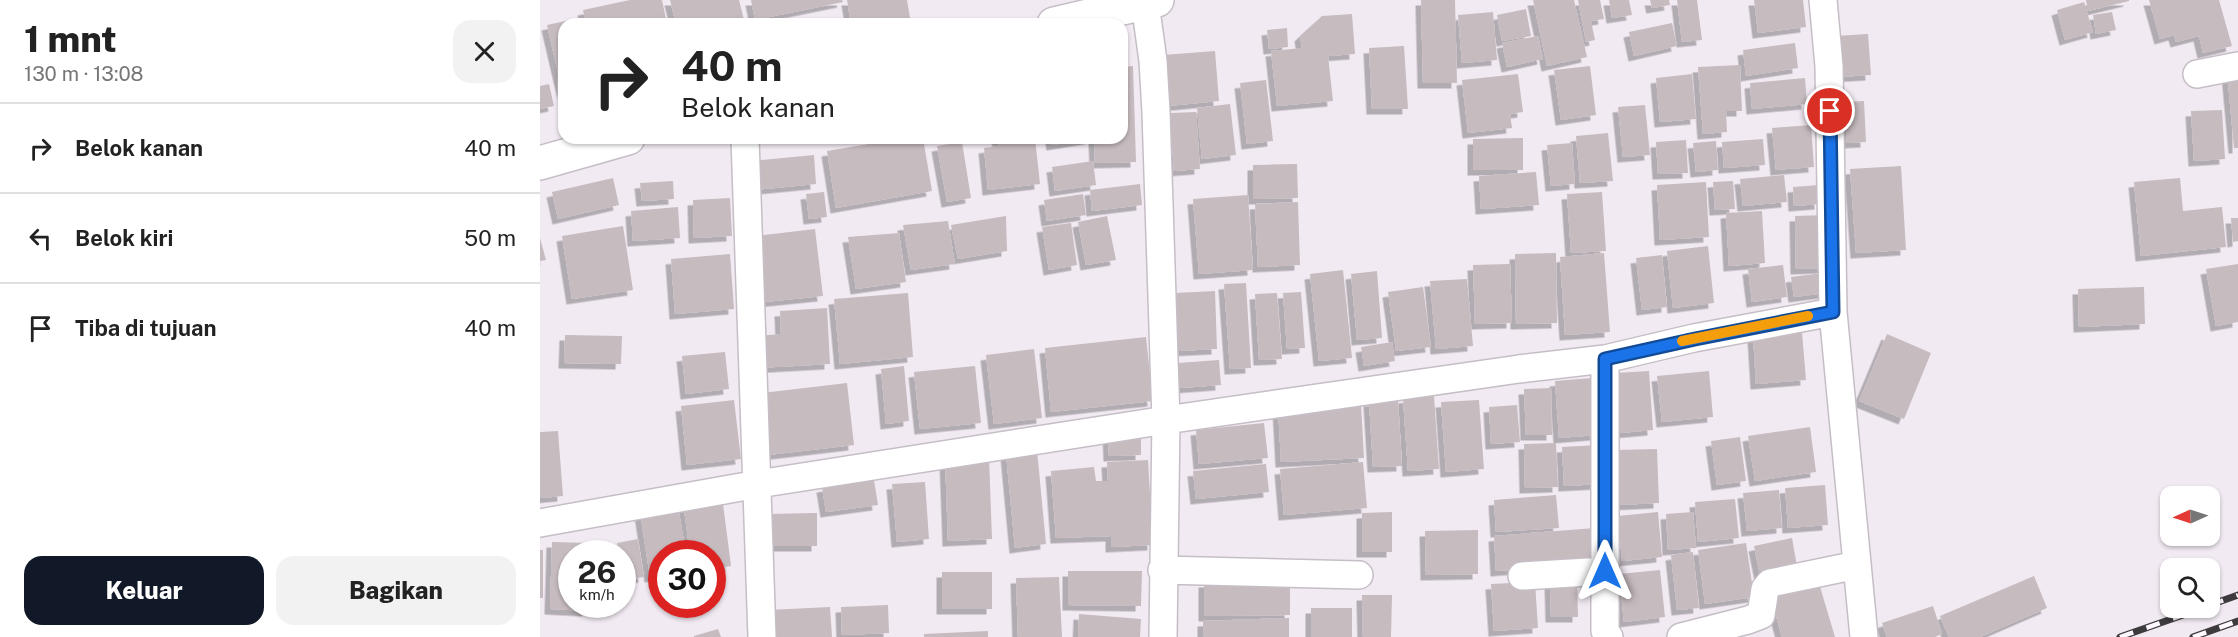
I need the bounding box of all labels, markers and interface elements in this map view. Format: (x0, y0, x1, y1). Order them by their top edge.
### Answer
text: 1 mnt (24, 18, 117, 60)
button: close (453, 20, 516, 83)
text: 40 m (681, 41, 783, 90)
icon: right (582, 42, 660, 120)
text: 130 m · 13:08 (24, 62, 144, 86)
pin (1804, 85, 1855, 136)
text: Belok kanan (681, 91, 835, 123)
icon: arrive (1813, 94, 1846, 127)
icon: right (24, 132, 57, 165)
text: Belok kanan (75, 135, 203, 161)
text: 40 m (464, 135, 516, 161)
icon: left (24, 222, 57, 255)
text: Belok kiri (75, 225, 173, 251)
text: 50 m (464, 225, 516, 251)
icon: arrive (24, 312, 57, 345)
text: Tiba di tujuan (75, 315, 216, 341)
text: 40 m (464, 315, 516, 341)
north arrow (2160, 486, 2220, 546)
map controls (2160, 486, 2220, 618)
position arrow (1573, 539, 1637, 603)
speed limit sign: 30 (648, 540, 726, 618)
text: 26 (578, 554, 616, 590)
button: Keluar (24, 556, 264, 625)
button: Bagikan (276, 556, 516, 625)
button: search (2160, 558, 2220, 618)
text: km/h (579, 586, 615, 603)

